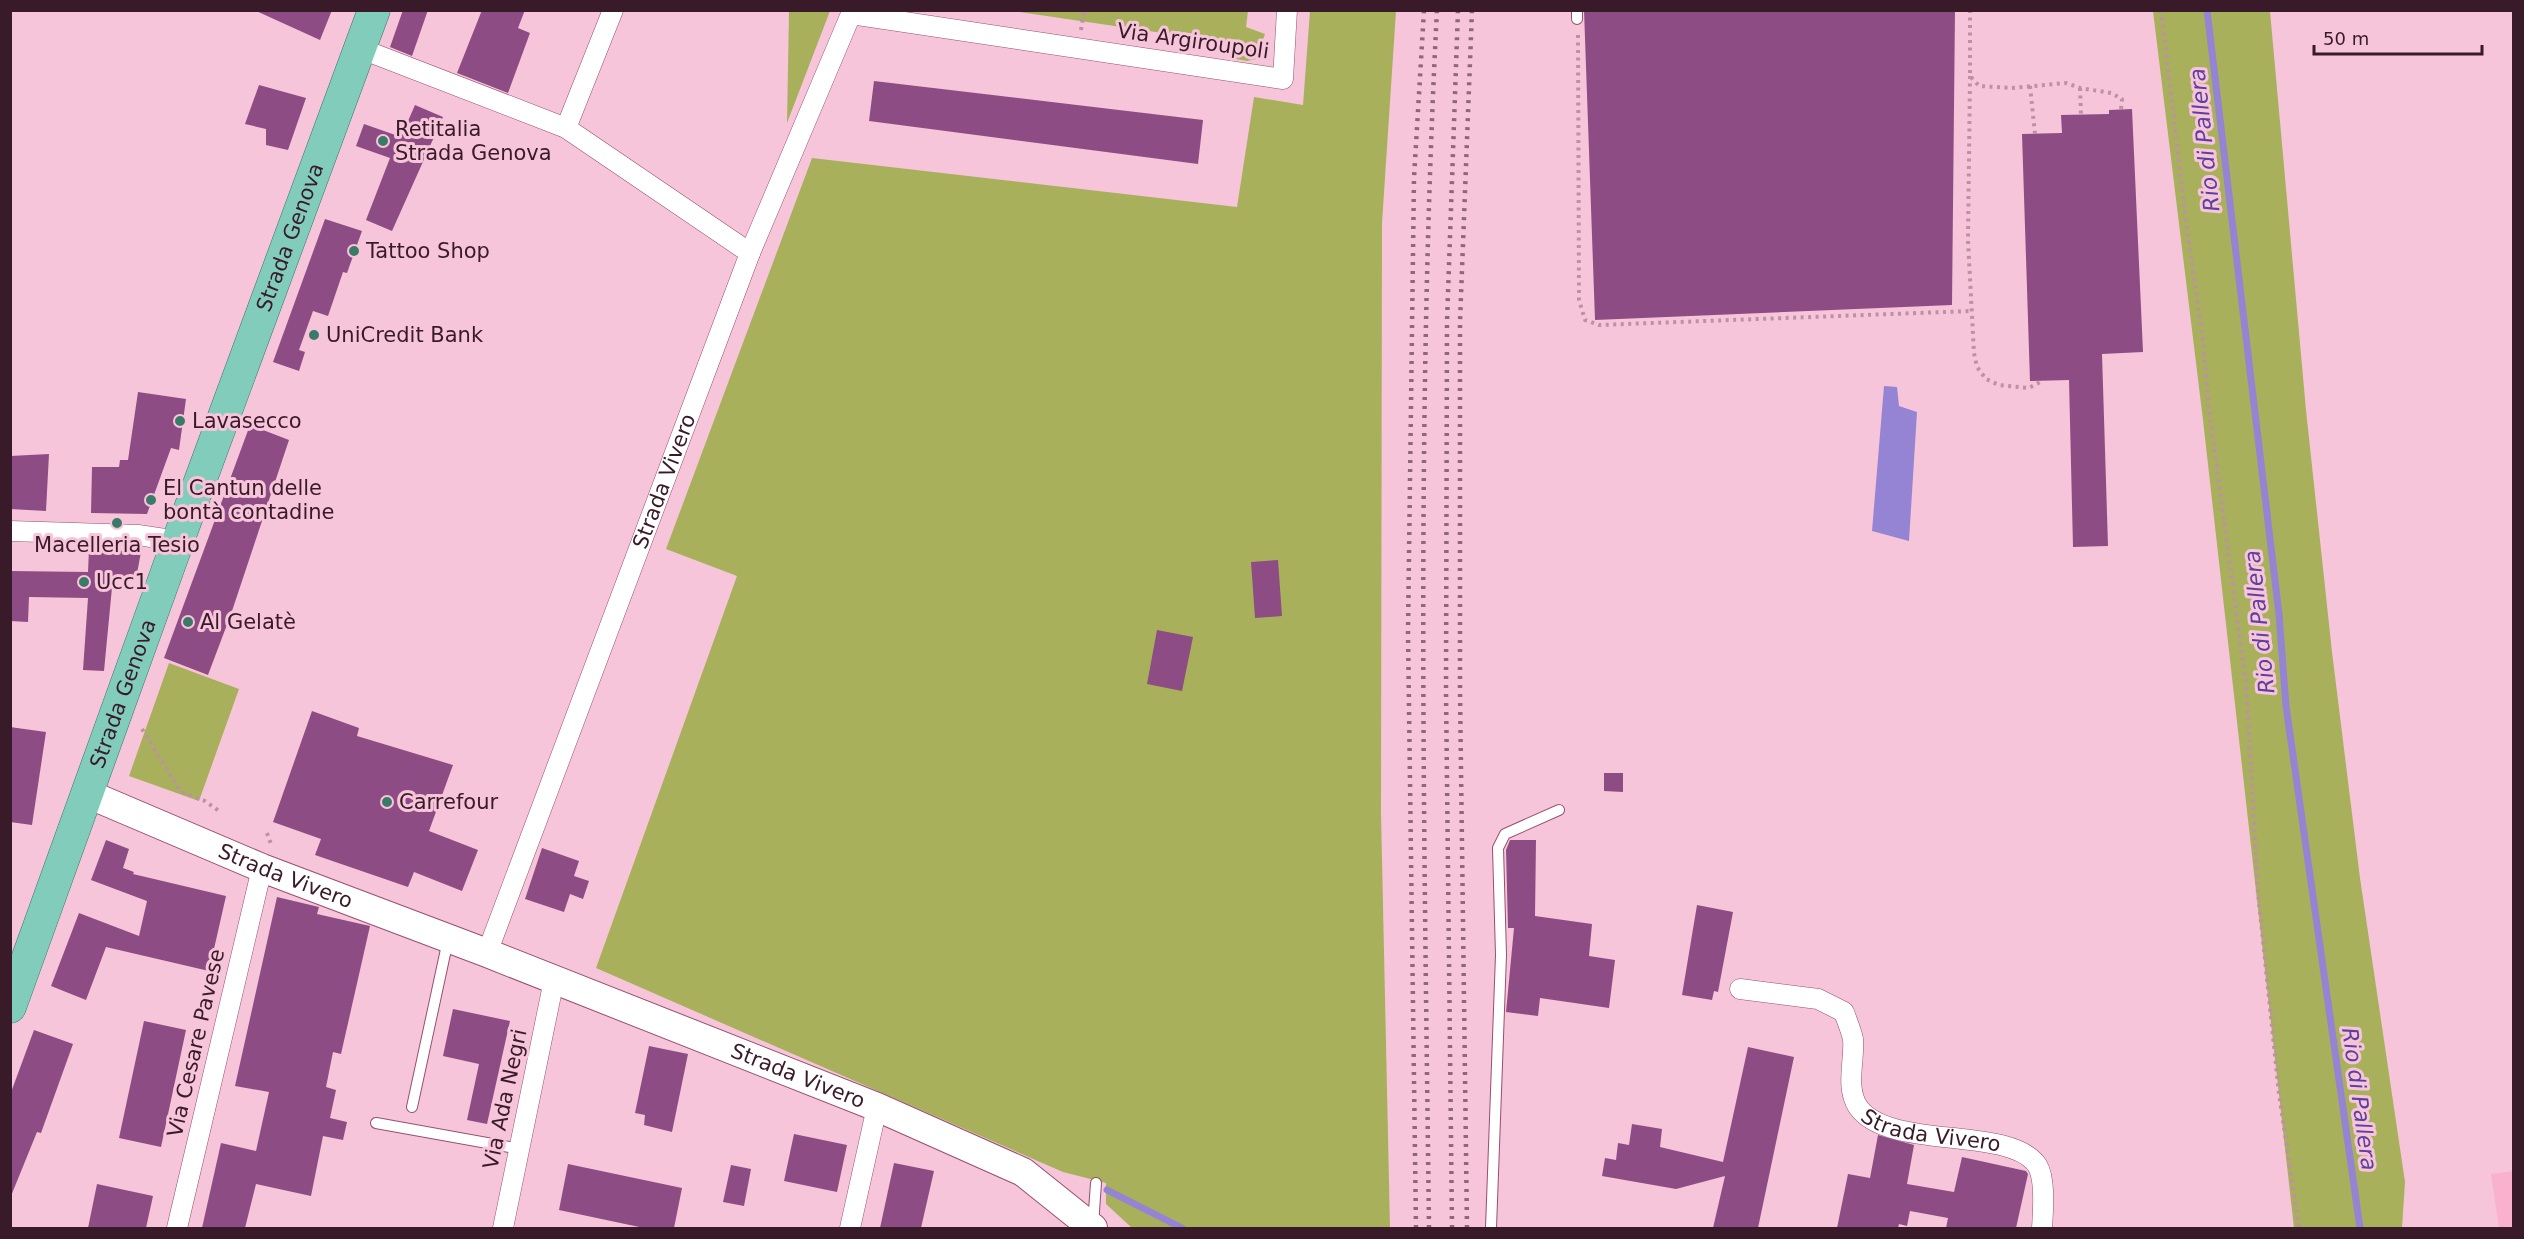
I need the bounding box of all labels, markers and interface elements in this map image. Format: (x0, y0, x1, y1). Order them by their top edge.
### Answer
street label: Via Argiroupoli (1115, 18, 1271, 64)
scale bar (2314, 18, 2482, 56)
text: 50 m (2323, 28, 2369, 49)
water label: Rio di Pallera (2185, 67, 2224, 213)
place label: Retitalia Strada Genova (395, 117, 552, 165)
marker: Retitalia Strada Genova (376, 134, 390, 148)
street label: Strada Genova (252, 160, 328, 315)
place label: Tattoo Shop (365, 239, 490, 263)
marker: Tattoo Shop (347, 244, 361, 258)
place label: UniCredit Bank (326, 323, 484, 347)
marker: UniCredit Bank (307, 328, 321, 342)
place label: Lavasecco (192, 409, 302, 433)
street label: Strada Vivero (628, 410, 700, 552)
marker: Lavasecco (173, 414, 187, 428)
place label: El Cantun delle bontà contadine (163, 476, 334, 524)
marker: El Cantun delle bontà contadine (144, 493, 158, 507)
marker: Macelleria Tesio (110, 516, 124, 530)
place label: Macelleria Tesio (34, 533, 200, 557)
water label: Rio di Pallera (2240, 549, 2279, 695)
place label: Ucc1 (96, 570, 148, 594)
marker: Ucc1 (77, 575, 91, 589)
place label: Al Gelatè (200, 610, 296, 634)
marker: Al Gelatè (181, 615, 195, 629)
street label: Strada Genova (85, 616, 161, 772)
place label: Carrefour (399, 790, 498, 814)
marker: Carrefour (380, 795, 394, 809)
street label: Strada Vivero (215, 839, 356, 913)
street label: Via Cesare Pavese (163, 947, 229, 1139)
water label: Rio di Pallera (2337, 1026, 2382, 1172)
street label: Via Ada Negri (478, 1027, 532, 1171)
street label: Strada Vivero (728, 1039, 869, 1113)
street label: Strada Vivero (1856, 1104, 2003, 1157)

